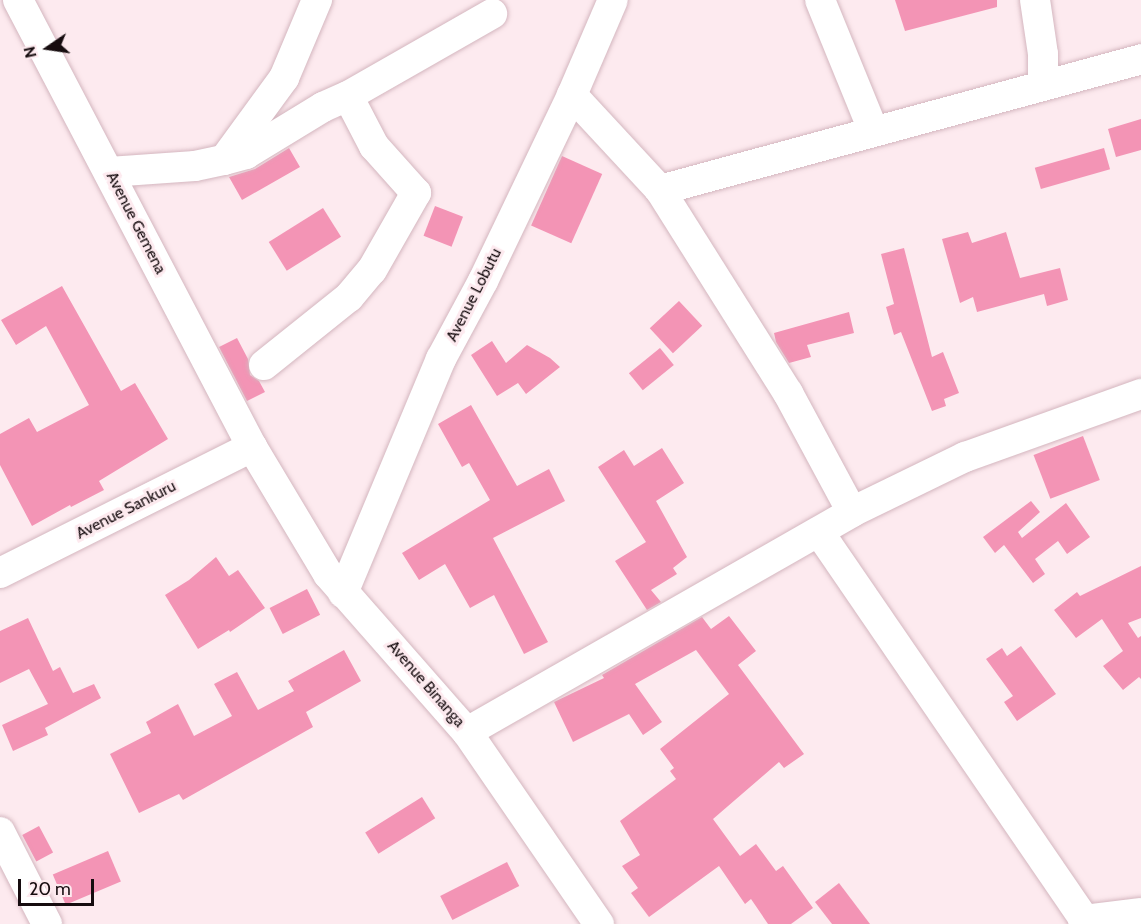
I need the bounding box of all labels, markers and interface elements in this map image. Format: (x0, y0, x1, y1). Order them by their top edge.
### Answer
north arrow (18, 18, 78, 78)
text: N (19, 45, 41, 60)
street label: Avenue Gemena (102, 169, 170, 277)
street label: Avenue Lobutu (442, 245, 506, 345)
street label: Avenue Sankuru (73, 477, 179, 543)
street label: Avenue Binanga (383, 637, 469, 731)
scale bar (21, 867, 98, 905)
text: 20 m (29, 878, 71, 900)

